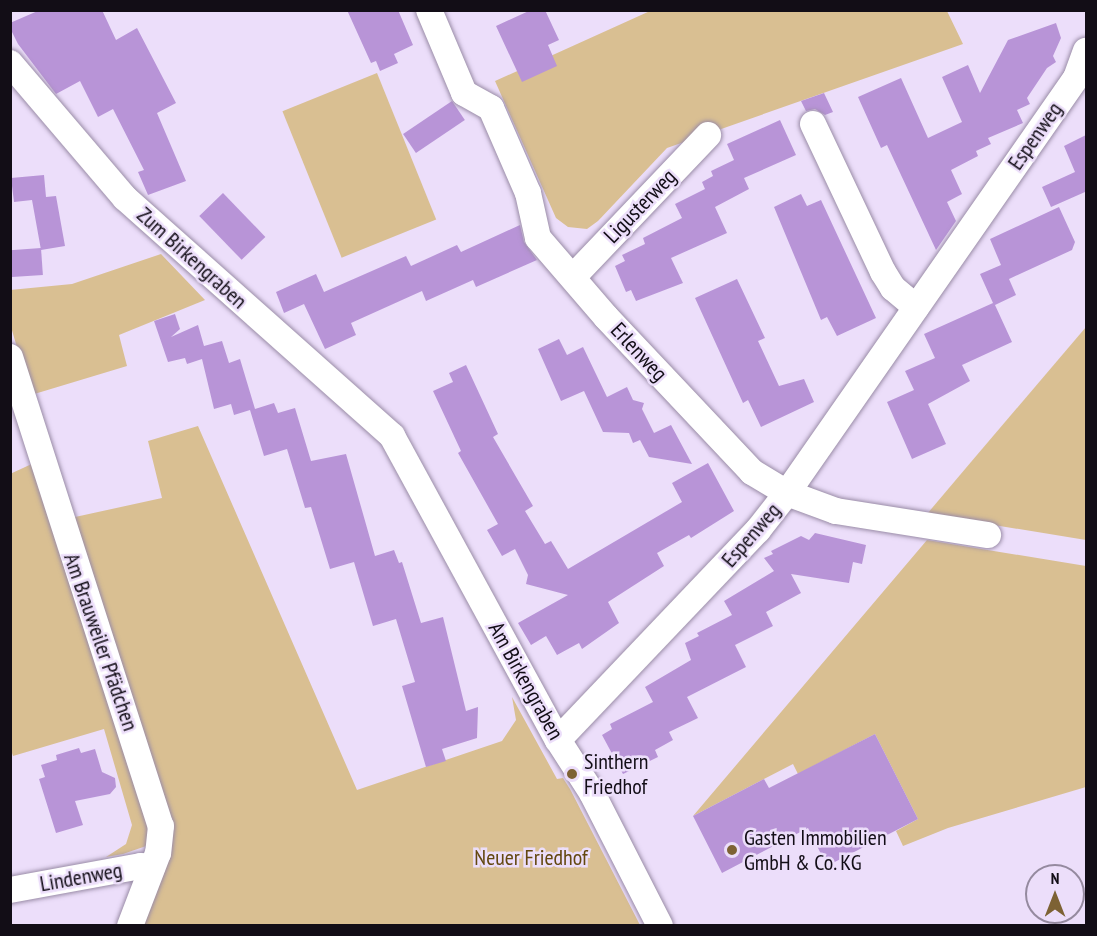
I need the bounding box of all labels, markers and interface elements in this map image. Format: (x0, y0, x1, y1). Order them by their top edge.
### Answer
street label: Espenweg (1002, 97, 1068, 175)
street label: Ligusterweg (598, 164, 682, 248)
street label: Zum Birkengraben (132, 202, 252, 314)
street label: Erlenweg (605, 317, 673, 387)
street label: Espenweg (716, 498, 786, 572)
street label: Am Brauweiler Pfädchen (58, 550, 144, 734)
street label: Am Birkengraben (483, 618, 569, 744)
place label: Sinthern Friedhof (584, 748, 648, 800)
marker: Sinthern Friedhof (565, 767, 579, 781)
place label: Gasten Immobilien GmbH & Co. KG (744, 824, 887, 876)
marker: Gasten Immobilien GmbH & Co. KG (725, 843, 739, 857)
park label: Neuer Friedhof (474, 845, 588, 871)
street label: Lindenweg (38, 857, 124, 897)
north arrow (1025, 864, 1085, 924)
text: N (1051, 868, 1059, 888)

